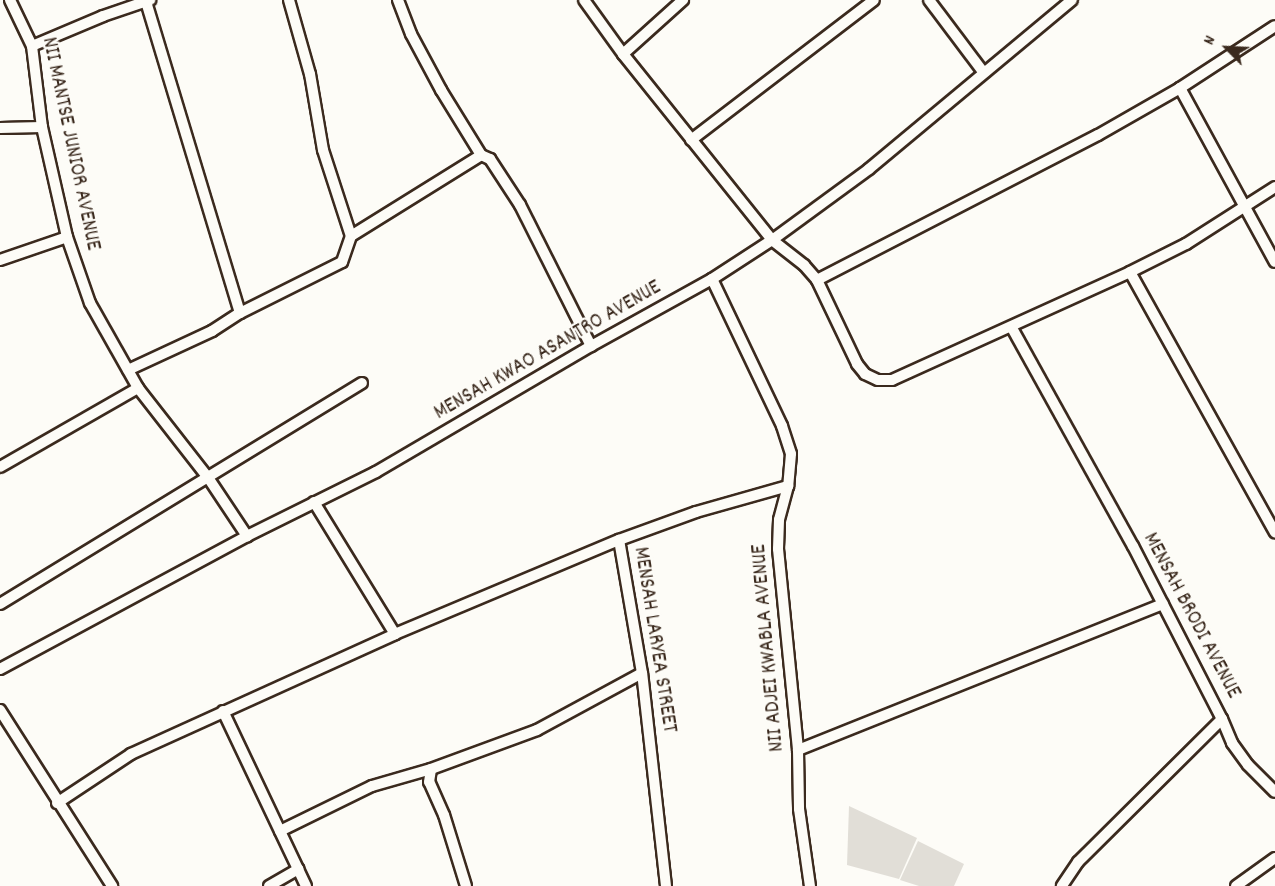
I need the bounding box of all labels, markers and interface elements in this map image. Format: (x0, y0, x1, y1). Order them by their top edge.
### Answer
north arrow (1197, 18, 1257, 78)
text: N (1198, 32, 1222, 49)
street label: NII MANTSE JUNIOR AVENUE (35, 35, 105, 253)
street label: MENSAH KWAO ASANTRO AVENUE (430, 276, 666, 426)
street label: MENSAH BRODI AVENUE (1137, 529, 1245, 703)
street label: NII ADJEI KWABLA AVENUE (747, 543, 791, 753)
street label: MENSAH LARYEA STREET (627, 545, 681, 735)

